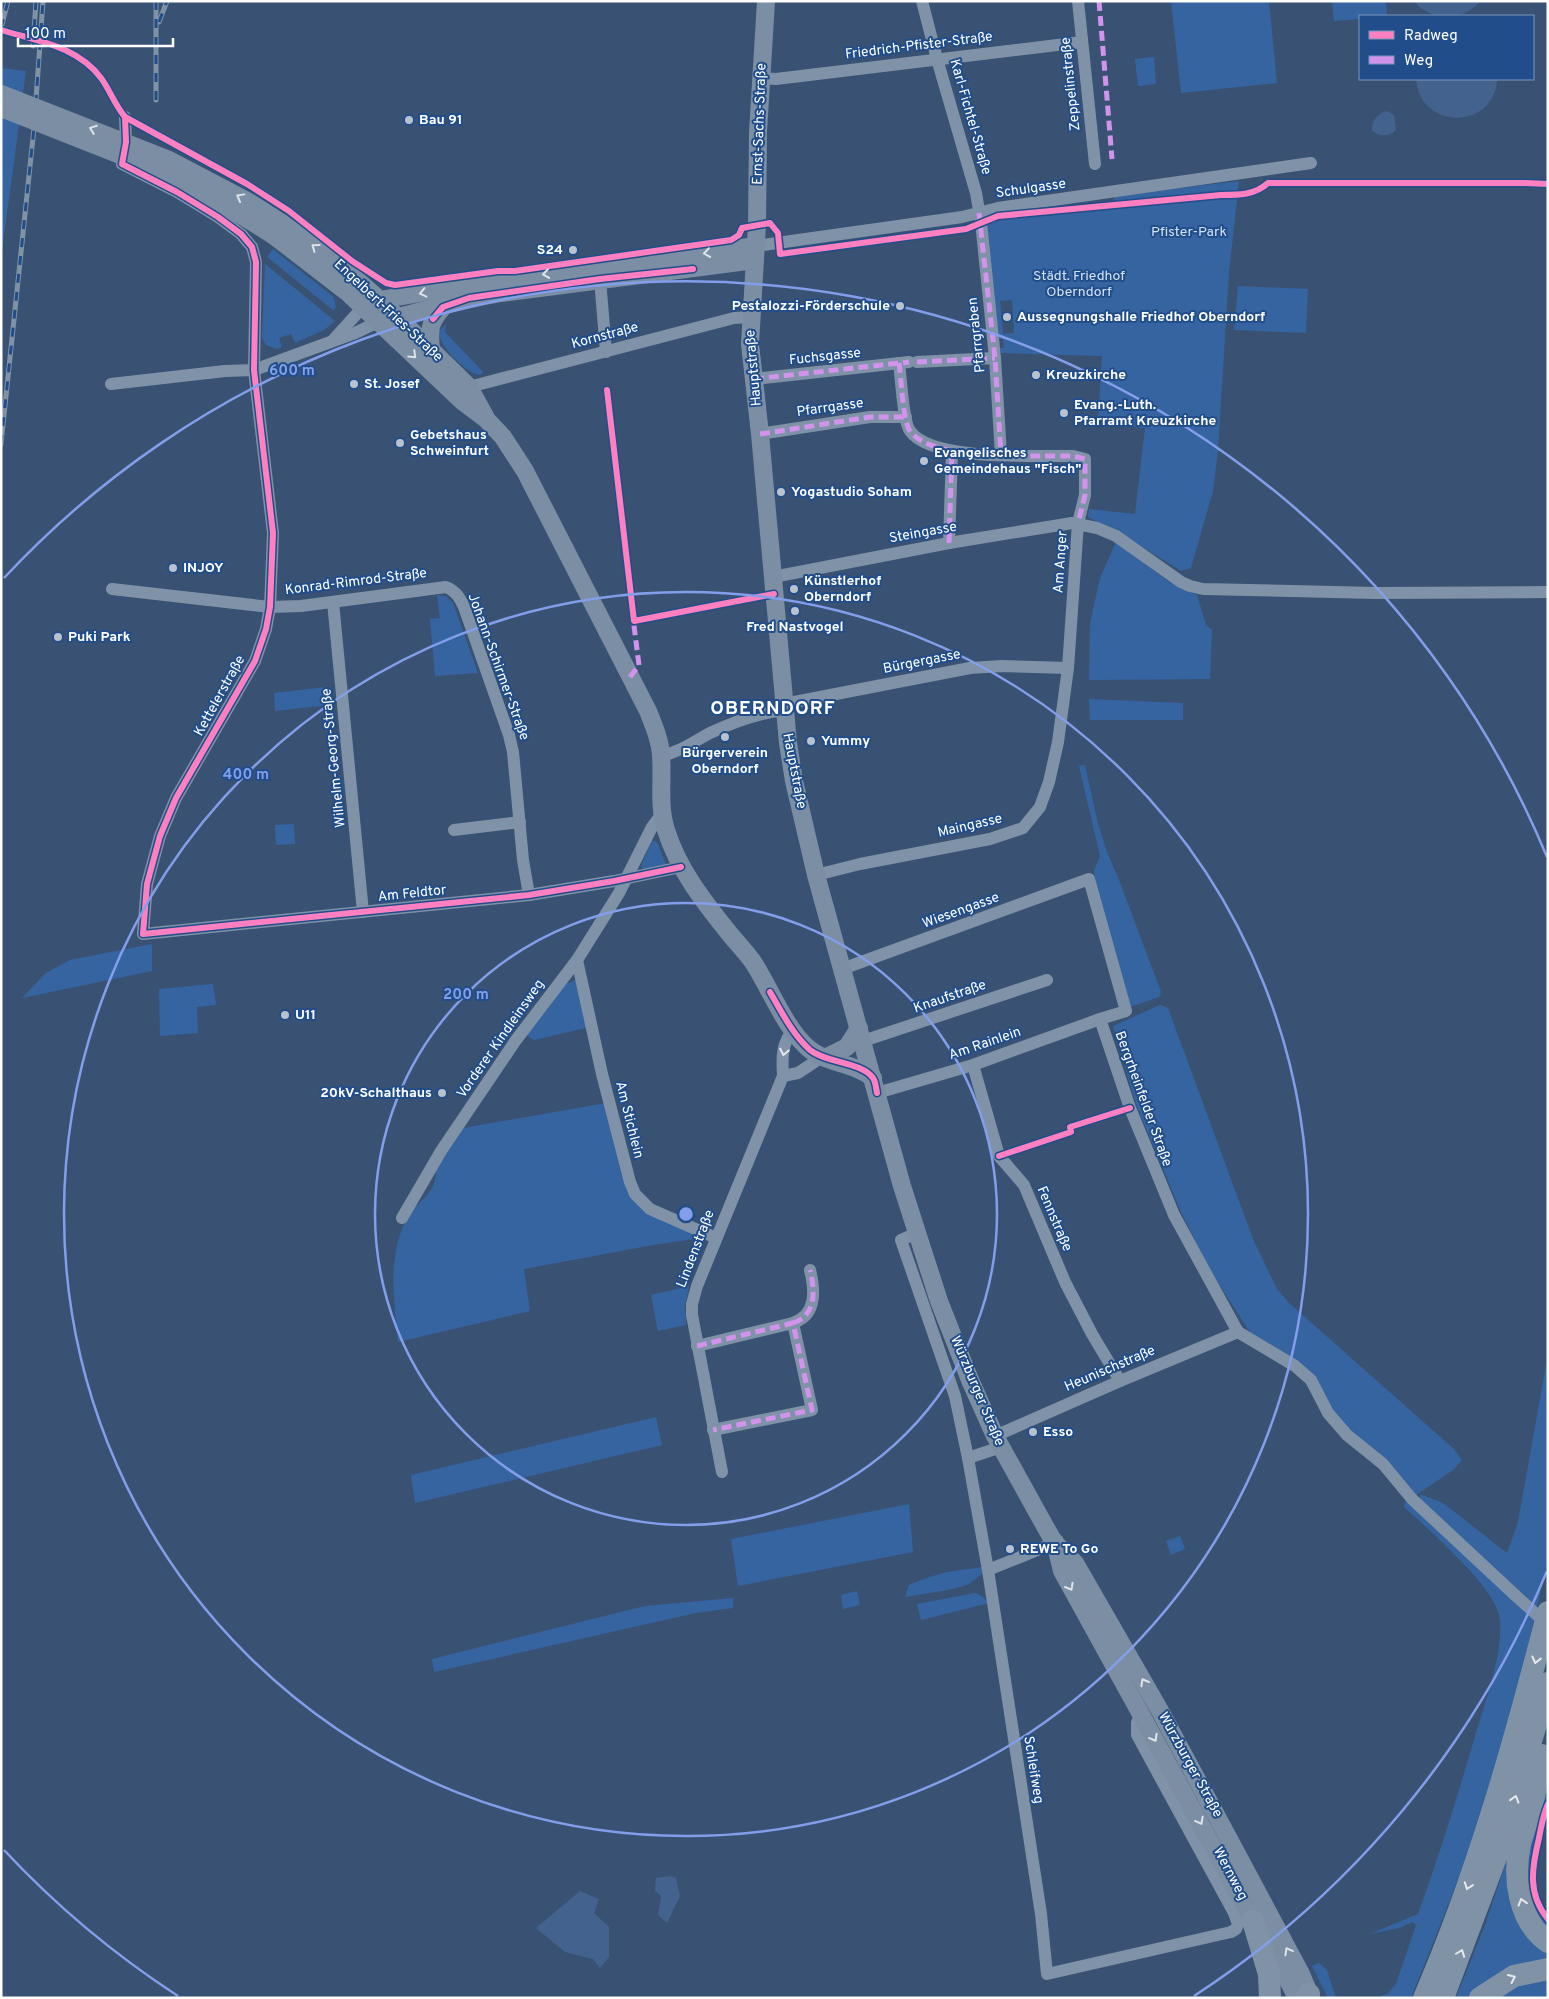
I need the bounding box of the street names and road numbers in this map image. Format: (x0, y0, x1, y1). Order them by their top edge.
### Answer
street label: Friedrich-Pfister-Straße (844, 29, 994, 63)
street label: Zeppelinstraße (1058, 36, 1084, 132)
street label: Karl-Fichtel-Straße (945, 57, 995, 177)
street label: Ernst-Sachs-Straße (749, 63, 771, 185)
street label: Schulgasse (995, 176, 1067, 202)
street label: Engelbert-Fries-Straße (330, 256, 446, 366)
street label: Pfarrgraben (965, 296, 989, 374)
street label: Kornstraße (570, 319, 640, 353)
street label: Hauptstraße (742, 329, 766, 407)
street label: Fuchsgasse (788, 345, 862, 369)
street label: Pfarrgasse (795, 395, 865, 421)
street label: Steingasse (888, 519, 958, 547)
street label: Am Anger (1050, 530, 1072, 594)
street label: Konrad-Rimrod-Straße (284, 565, 428, 599)
street label: Johann-Schirmer-Straße (463, 591, 533, 743)
street label: Bürgergasse (882, 646, 962, 678)
street label: Kettelerstraße (191, 653, 249, 739)
street label: Wilhelm-Georg-Straße (318, 687, 350, 829)
street label: Hauptstraße (778, 732, 810, 810)
street label: Maingasse (936, 810, 1004, 842)
street label: Am Feldtor (377, 882, 448, 906)
street label: Wiesengasse (920, 889, 1002, 933)
street label: Vorderer Kindleinsweg (454, 976, 548, 1102)
street label: Knaufstraße (911, 977, 989, 1017)
street label: Am Rainlein (947, 1024, 1023, 1064)
street label: Bergrheinfelder Straße (1111, 1029, 1175, 1169)
street label: Am Stichlein (611, 1080, 647, 1160)
street label: Fennstraße (1033, 1184, 1075, 1254)
street label: Lindenstraße (673, 1208, 719, 1290)
street label: Würzburger Straße (946, 1333, 1008, 1449)
street label: Heunischstraße (1062, 1342, 1158, 1396)
street label: Würzburger Straße (1154, 1709, 1226, 1821)
street label: Schleifweg (1019, 1735, 1047, 1805)
street label: Wernweg (1209, 1844, 1251, 1904)

